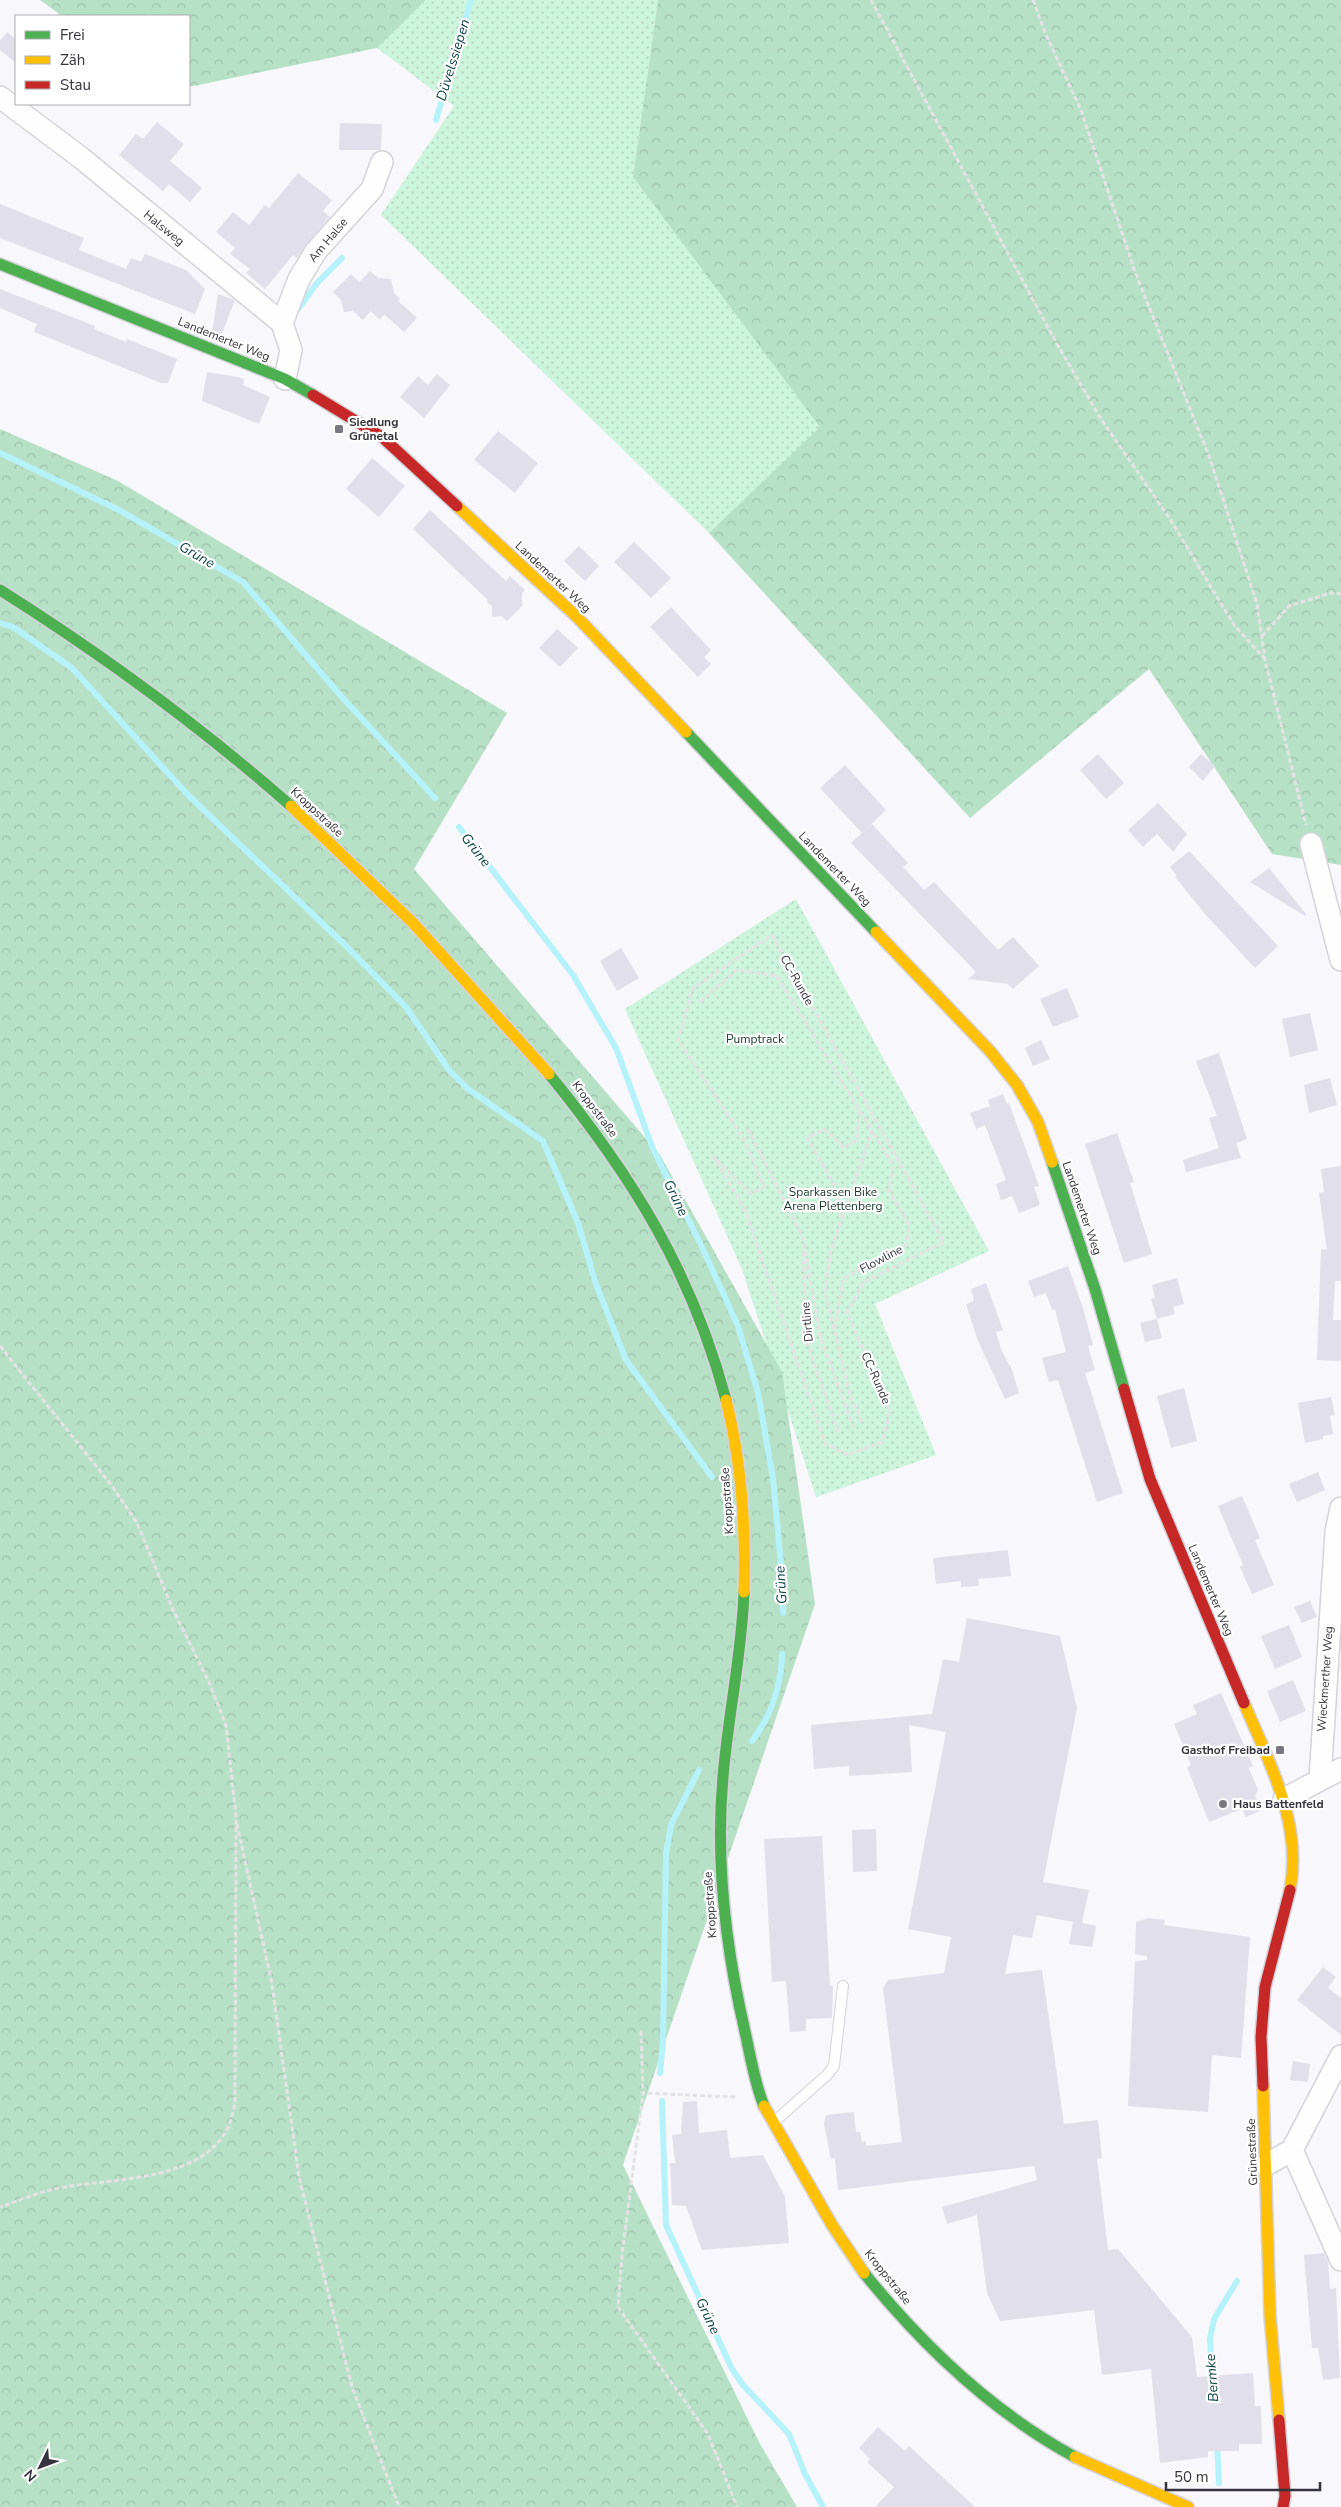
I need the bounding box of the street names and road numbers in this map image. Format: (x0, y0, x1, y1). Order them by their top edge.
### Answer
street label: Halsweg (140, 207, 188, 249)
street label: Am Halse (305, 214, 351, 266)
street label: Landemerter Weg (175, 313, 273, 365)
street label: Landemerter Weg (512, 538, 594, 616)
street label: Kroppstraße (287, 783, 347, 841)
street label: Landemerter Weg (795, 828, 875, 910)
street label: CC-Runde (777, 952, 817, 1008)
street label: Kroppstraße (569, 1078, 621, 1140)
street label: Landemerter Weg (1058, 1159, 1106, 1257)
street label: Flowline (857, 1241, 905, 1277)
street label: Dirtline (797, 1301, 817, 1343)
street label: CC-Runde (857, 1349, 895, 1407)
street label: Kroppstraße (717, 1467, 737, 1535)
street label: Landemerter Weg (1184, 1542, 1238, 1638)
street label: Wieckmerther Weg (1313, 1626, 1337, 1732)
street label: Kroppstraße (700, 1871, 720, 1939)
street label: Grünestraße (1243, 2118, 1261, 2186)
street label: Kroppstraße (861, 2246, 915, 2308)

